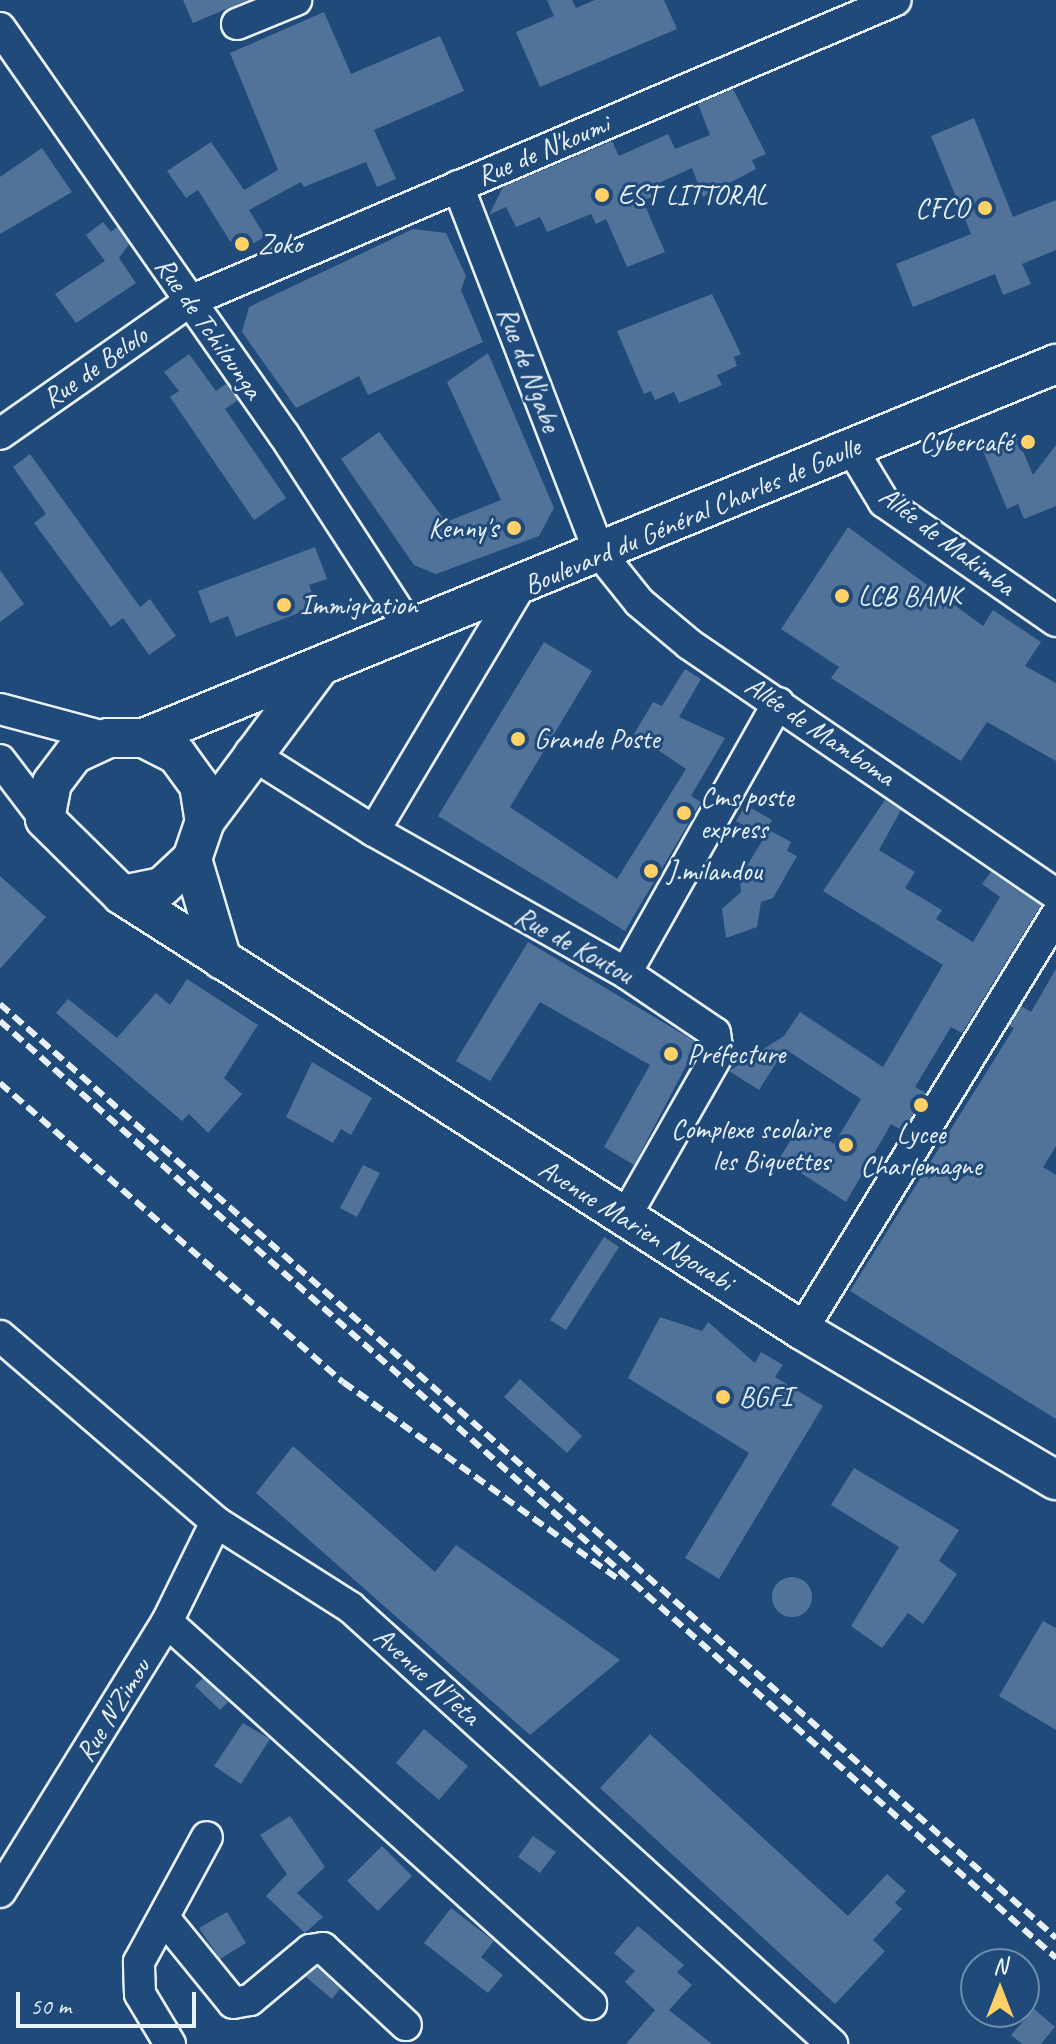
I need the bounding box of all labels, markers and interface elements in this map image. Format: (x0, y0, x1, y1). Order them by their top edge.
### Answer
street label: Rue de N'koumi (472, 107, 614, 193)
place label: EST LITTORAL (618, 178, 765, 212)
marker: EST LITTORAL (593, 186, 611, 204)
place label: CFCO (915, 191, 969, 225)
marker: CFCO (976, 199, 994, 217)
place label: Zoko (258, 227, 302, 261)
marker: Zoko (233, 235, 251, 253)
street label: Rue de Tchilounga (148, 251, 270, 405)
street label: Rue de N'gabe (490, 302, 568, 436)
street label: Rue de Belolo (36, 319, 154, 415)
place label: Cybercafé (919, 425, 1012, 459)
street label: Boulevard du Général Charles de Gaulle (518, 429, 866, 603)
marker: Cybercafé (1019, 433, 1037, 451)
street label: Allée de Makimba (871, 478, 1023, 604)
place label: Kenny's (429, 511, 498, 545)
marker: Kenny's (505, 519, 523, 537)
place label: LCB BANK (858, 579, 961, 613)
marker: LCB BANK (833, 587, 851, 605)
place label: Immigration (300, 588, 417, 622)
marker: Immigration (275, 596, 293, 614)
street label: Allée de Mamboma (739, 669, 901, 793)
place label: Grande Poste (534, 722, 659, 756)
marker: Grande Poste (509, 730, 527, 748)
place label: Cms poste express (700, 780, 794, 846)
marker: Cms poste express (675, 804, 693, 822)
place label: J.milandou (667, 854, 762, 888)
marker: J.milandou (642, 862, 660, 880)
street label: Rue de Koutou (509, 899, 639, 991)
place label: Préfecture (687, 1037, 785, 1071)
marker: Préfecture (662, 1045, 680, 1063)
marker: Lycee Charlemagne (912, 1096, 930, 1114)
place label: Complexe scolaire les Biquettes (672, 1112, 830, 1178)
place label: Lycee Charlemagne (860, 1117, 982, 1183)
marker: Complexe scolaire les Biquettes (837, 1136, 855, 1154)
street label: Avenue Marien Ngouabi (532, 1152, 740, 1298)
place label: BGFI (739, 1380, 792, 1414)
marker: BGFI (714, 1388, 732, 1406)
street label: Avenue N'Teta (367, 1620, 487, 1732)
street label: Rue N'Zimou (68, 1652, 158, 1768)
north arrow (960, 1948, 1040, 2028)
text: N (993, 1952, 1007, 1980)
scale bar (20, 1976, 200, 2026)
text: 50 m (30, 1991, 71, 2021)

